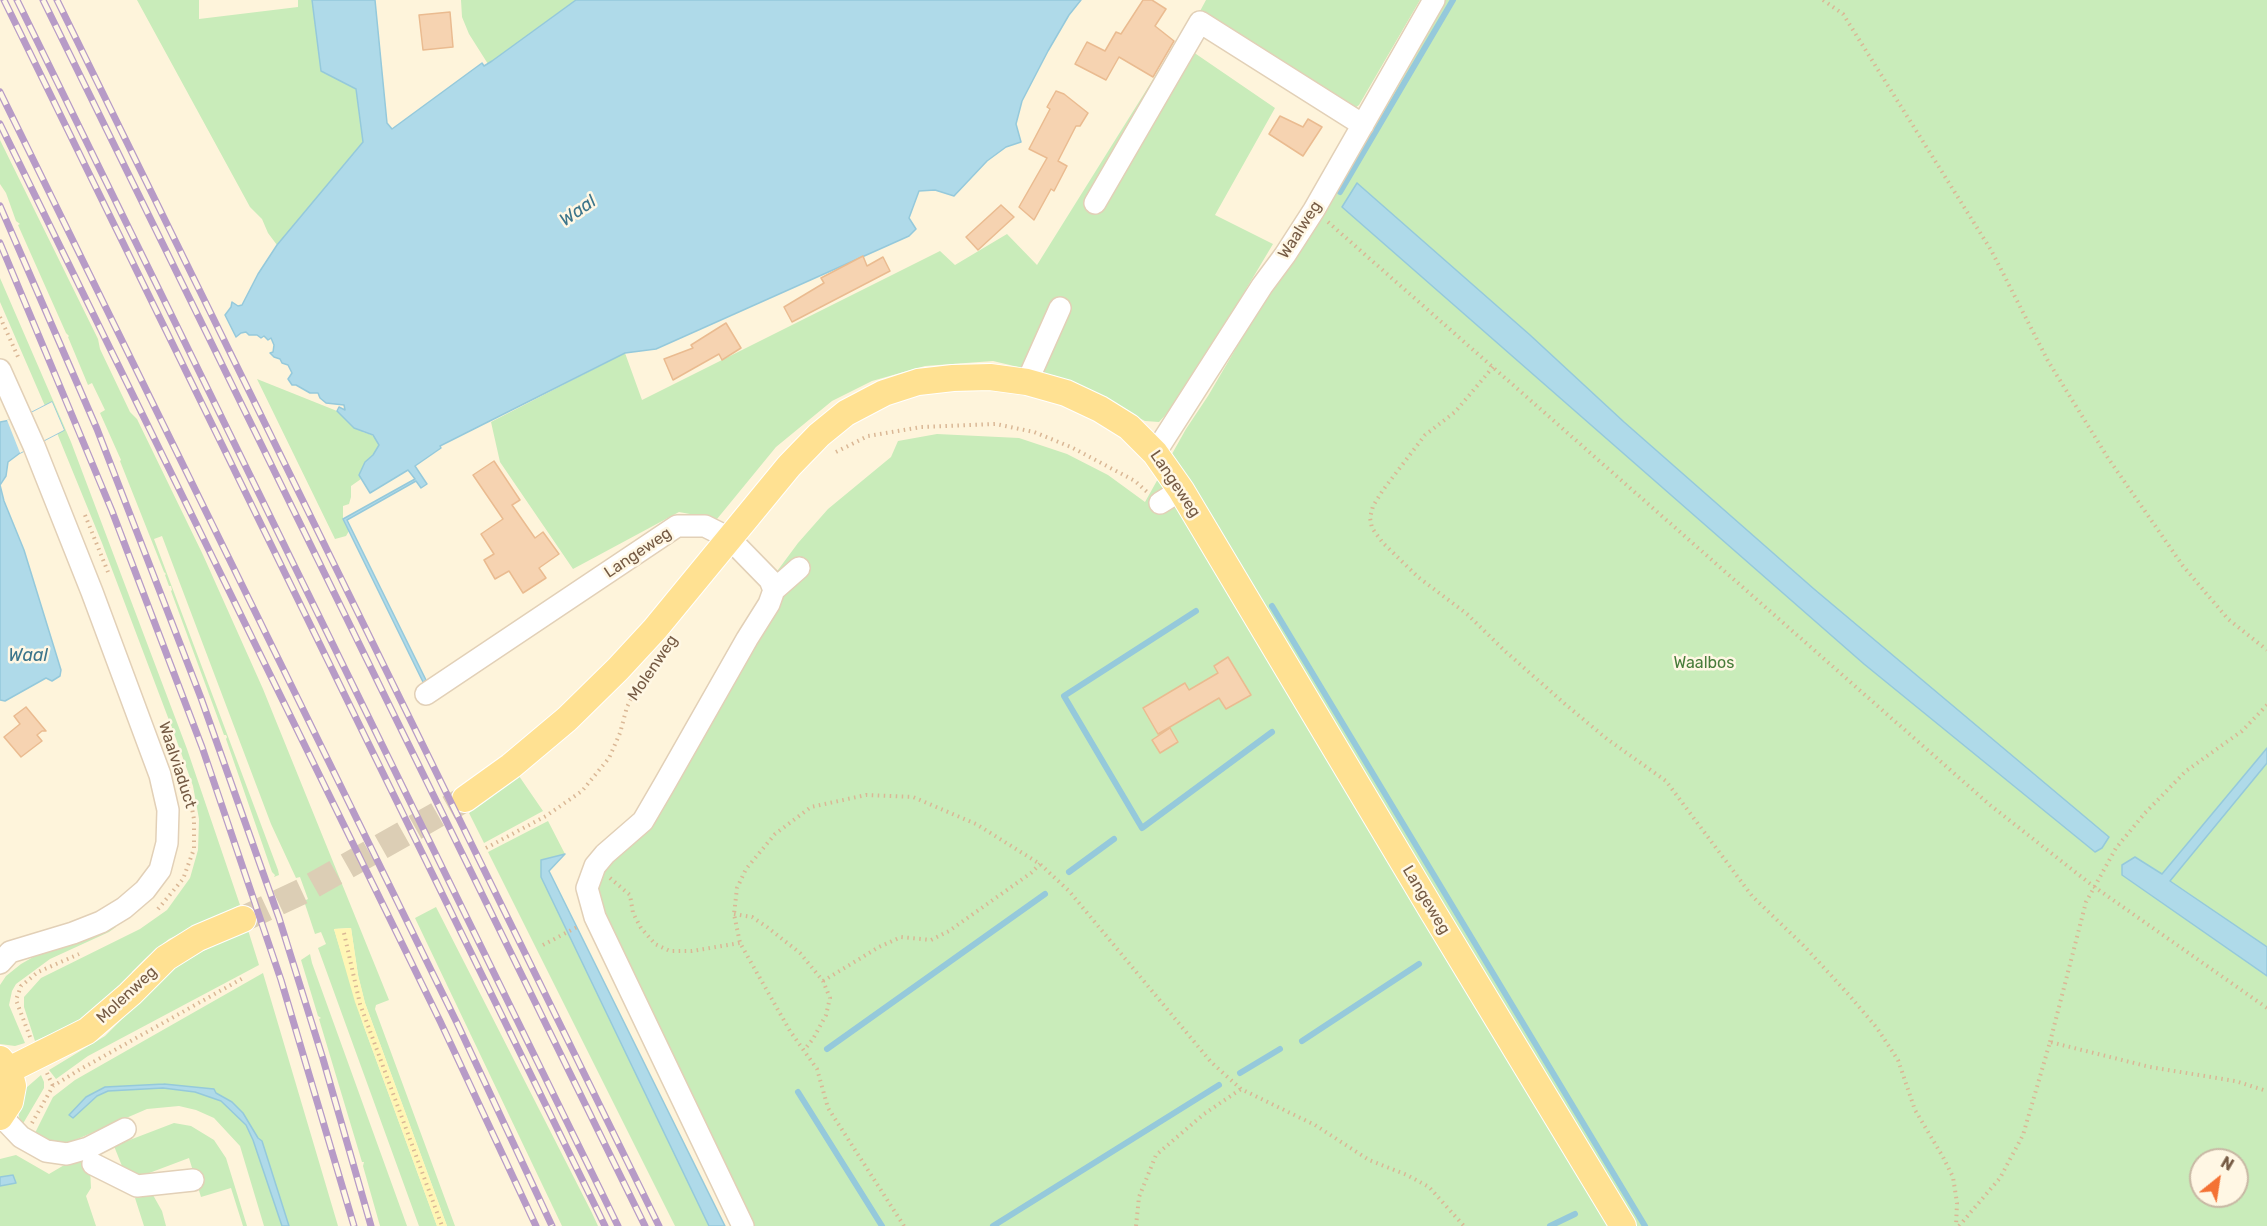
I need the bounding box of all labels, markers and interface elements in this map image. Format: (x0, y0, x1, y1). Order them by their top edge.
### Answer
water label: Waal (556, 191, 600, 231)
street label: Waalweg (1274, 197, 1326, 263)
street label: Langeweg (1146, 447, 1204, 521)
street label: Langeweg (601, 524, 675, 582)
street label: Molenweg (624, 631, 682, 705)
water label: Waal (8, 645, 48, 667)
park label: Waalbos (1674, 653, 1734, 673)
street label: Waalviaduct (154, 719, 200, 811)
street label: Langeweg (1398, 862, 1454, 938)
street label: Molenweg (93, 962, 161, 1028)
north arrow (2189, 1148, 2249, 1208)
text: N (2218, 1153, 2237, 1175)

